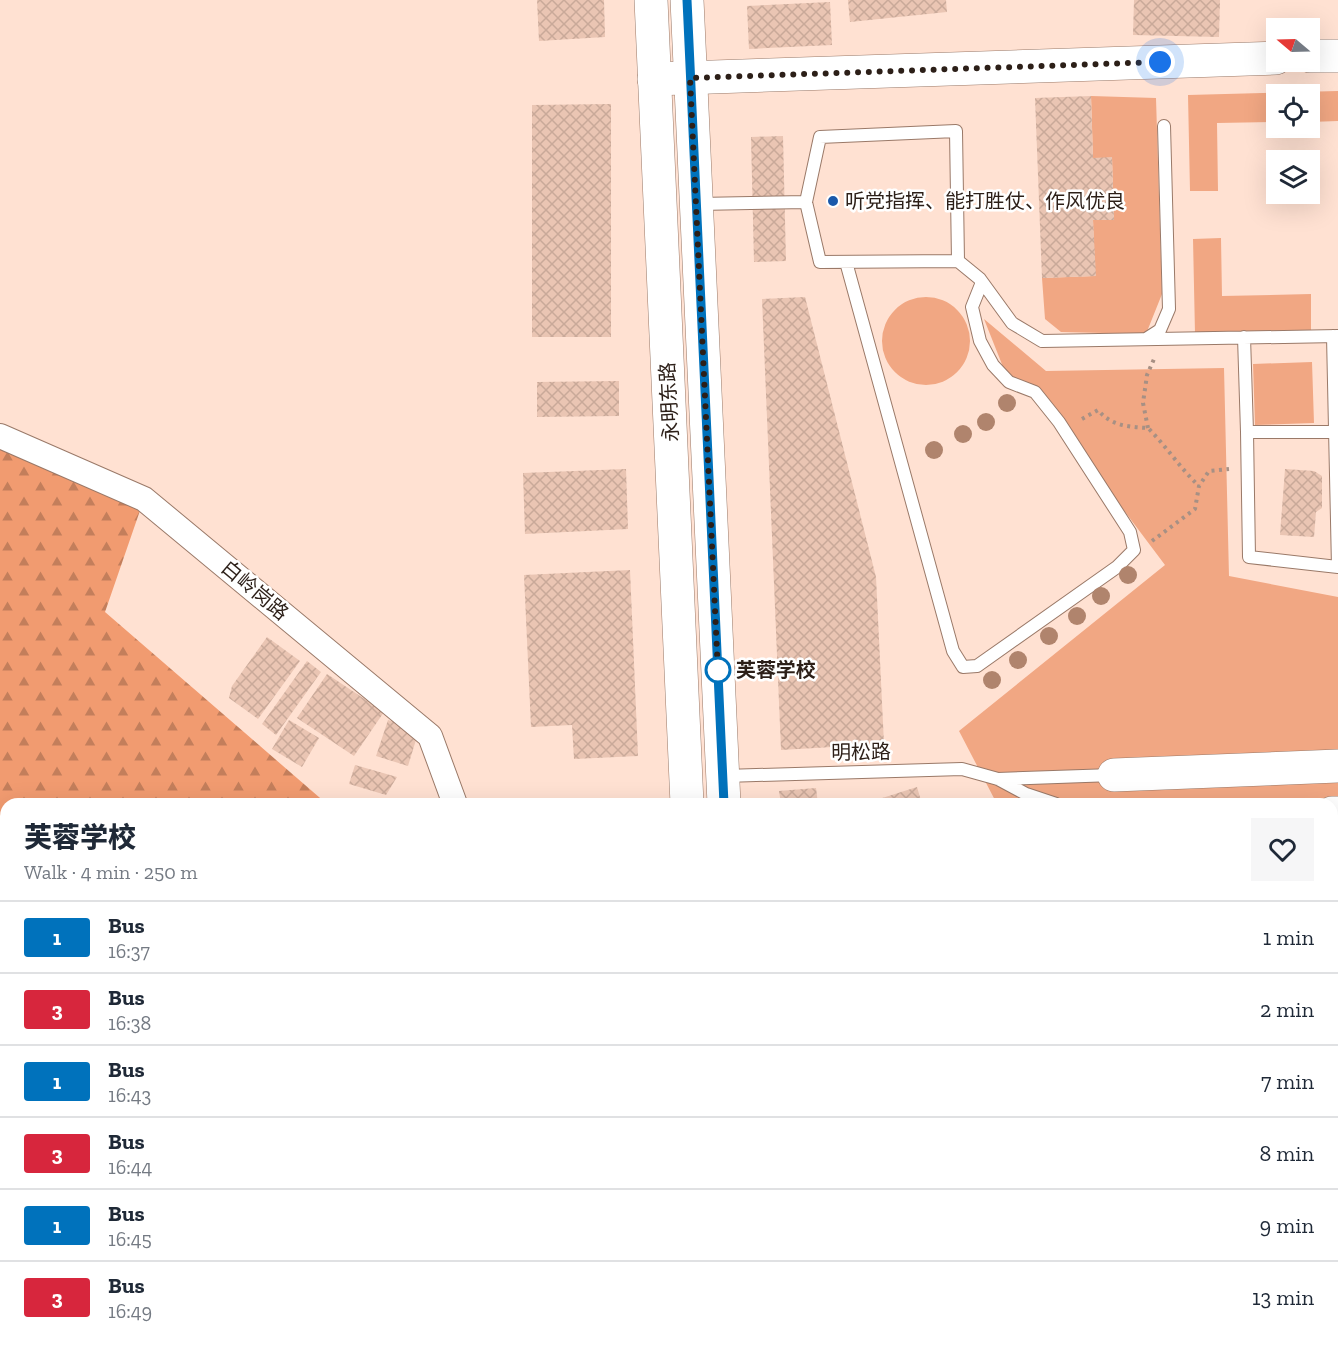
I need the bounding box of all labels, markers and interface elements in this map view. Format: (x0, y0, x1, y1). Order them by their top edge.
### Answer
north arrow (1266, 18, 1320, 72)
map controls (1266, 18, 1320, 204)
your location (1145, 47, 1175, 77)
button: locate (1266, 84, 1320, 138)
button: layers (1266, 150, 1320, 204)
place label: 听党指挥、能打胜仗、作风优良 (845, 189, 1125, 213)
marker: 听党指挥、能打胜仗、作风优良 (826, 194, 840, 208)
street label: 永明东路 (655, 361, 683, 443)
street label: 白岭岗路 (217, 555, 293, 625)
marker: 芙蓉学校 (705, 657, 731, 683)
place label: 芙蓉学校 (736, 658, 816, 682)
street label: 明松路 (831, 739, 891, 765)
button: heart (1251, 818, 1314, 881)
text: 芙蓉学校 (24, 821, 136, 854)
text: Walk · 4 min · 250 m (24, 860, 198, 884)
text: Bus (108, 912, 145, 939)
text: 1 min (1263, 924, 1314, 951)
text: 1 (53, 925, 61, 950)
text: 16:37 (108, 939, 150, 963)
text: Bus (108, 984, 145, 1011)
text: 2 min (1260, 996, 1314, 1023)
text: 3 (51, 997, 63, 1022)
text: 16:38 (108, 1011, 151, 1035)
text: Bus (108, 1056, 145, 1083)
text: 7 min (1261, 1068, 1314, 1095)
text: 1 (53, 1069, 61, 1094)
text: 16:43 (108, 1083, 151, 1107)
text: Bus (108, 1128, 145, 1155)
text: 8 min (1259, 1140, 1314, 1167)
text: 3 (51, 1141, 63, 1166)
text: 16:44 (108, 1155, 152, 1179)
text: Bus (108, 1200, 145, 1227)
text: 9 min (1260, 1212, 1314, 1239)
text: 1 (53, 1213, 61, 1238)
text: 16:45 (108, 1227, 152, 1251)
text: Bus (108, 1272, 145, 1299)
text: 13 min (1252, 1284, 1314, 1311)
text: 3 (51, 1285, 63, 1310)
text: 16:49 (108, 1299, 152, 1323)

